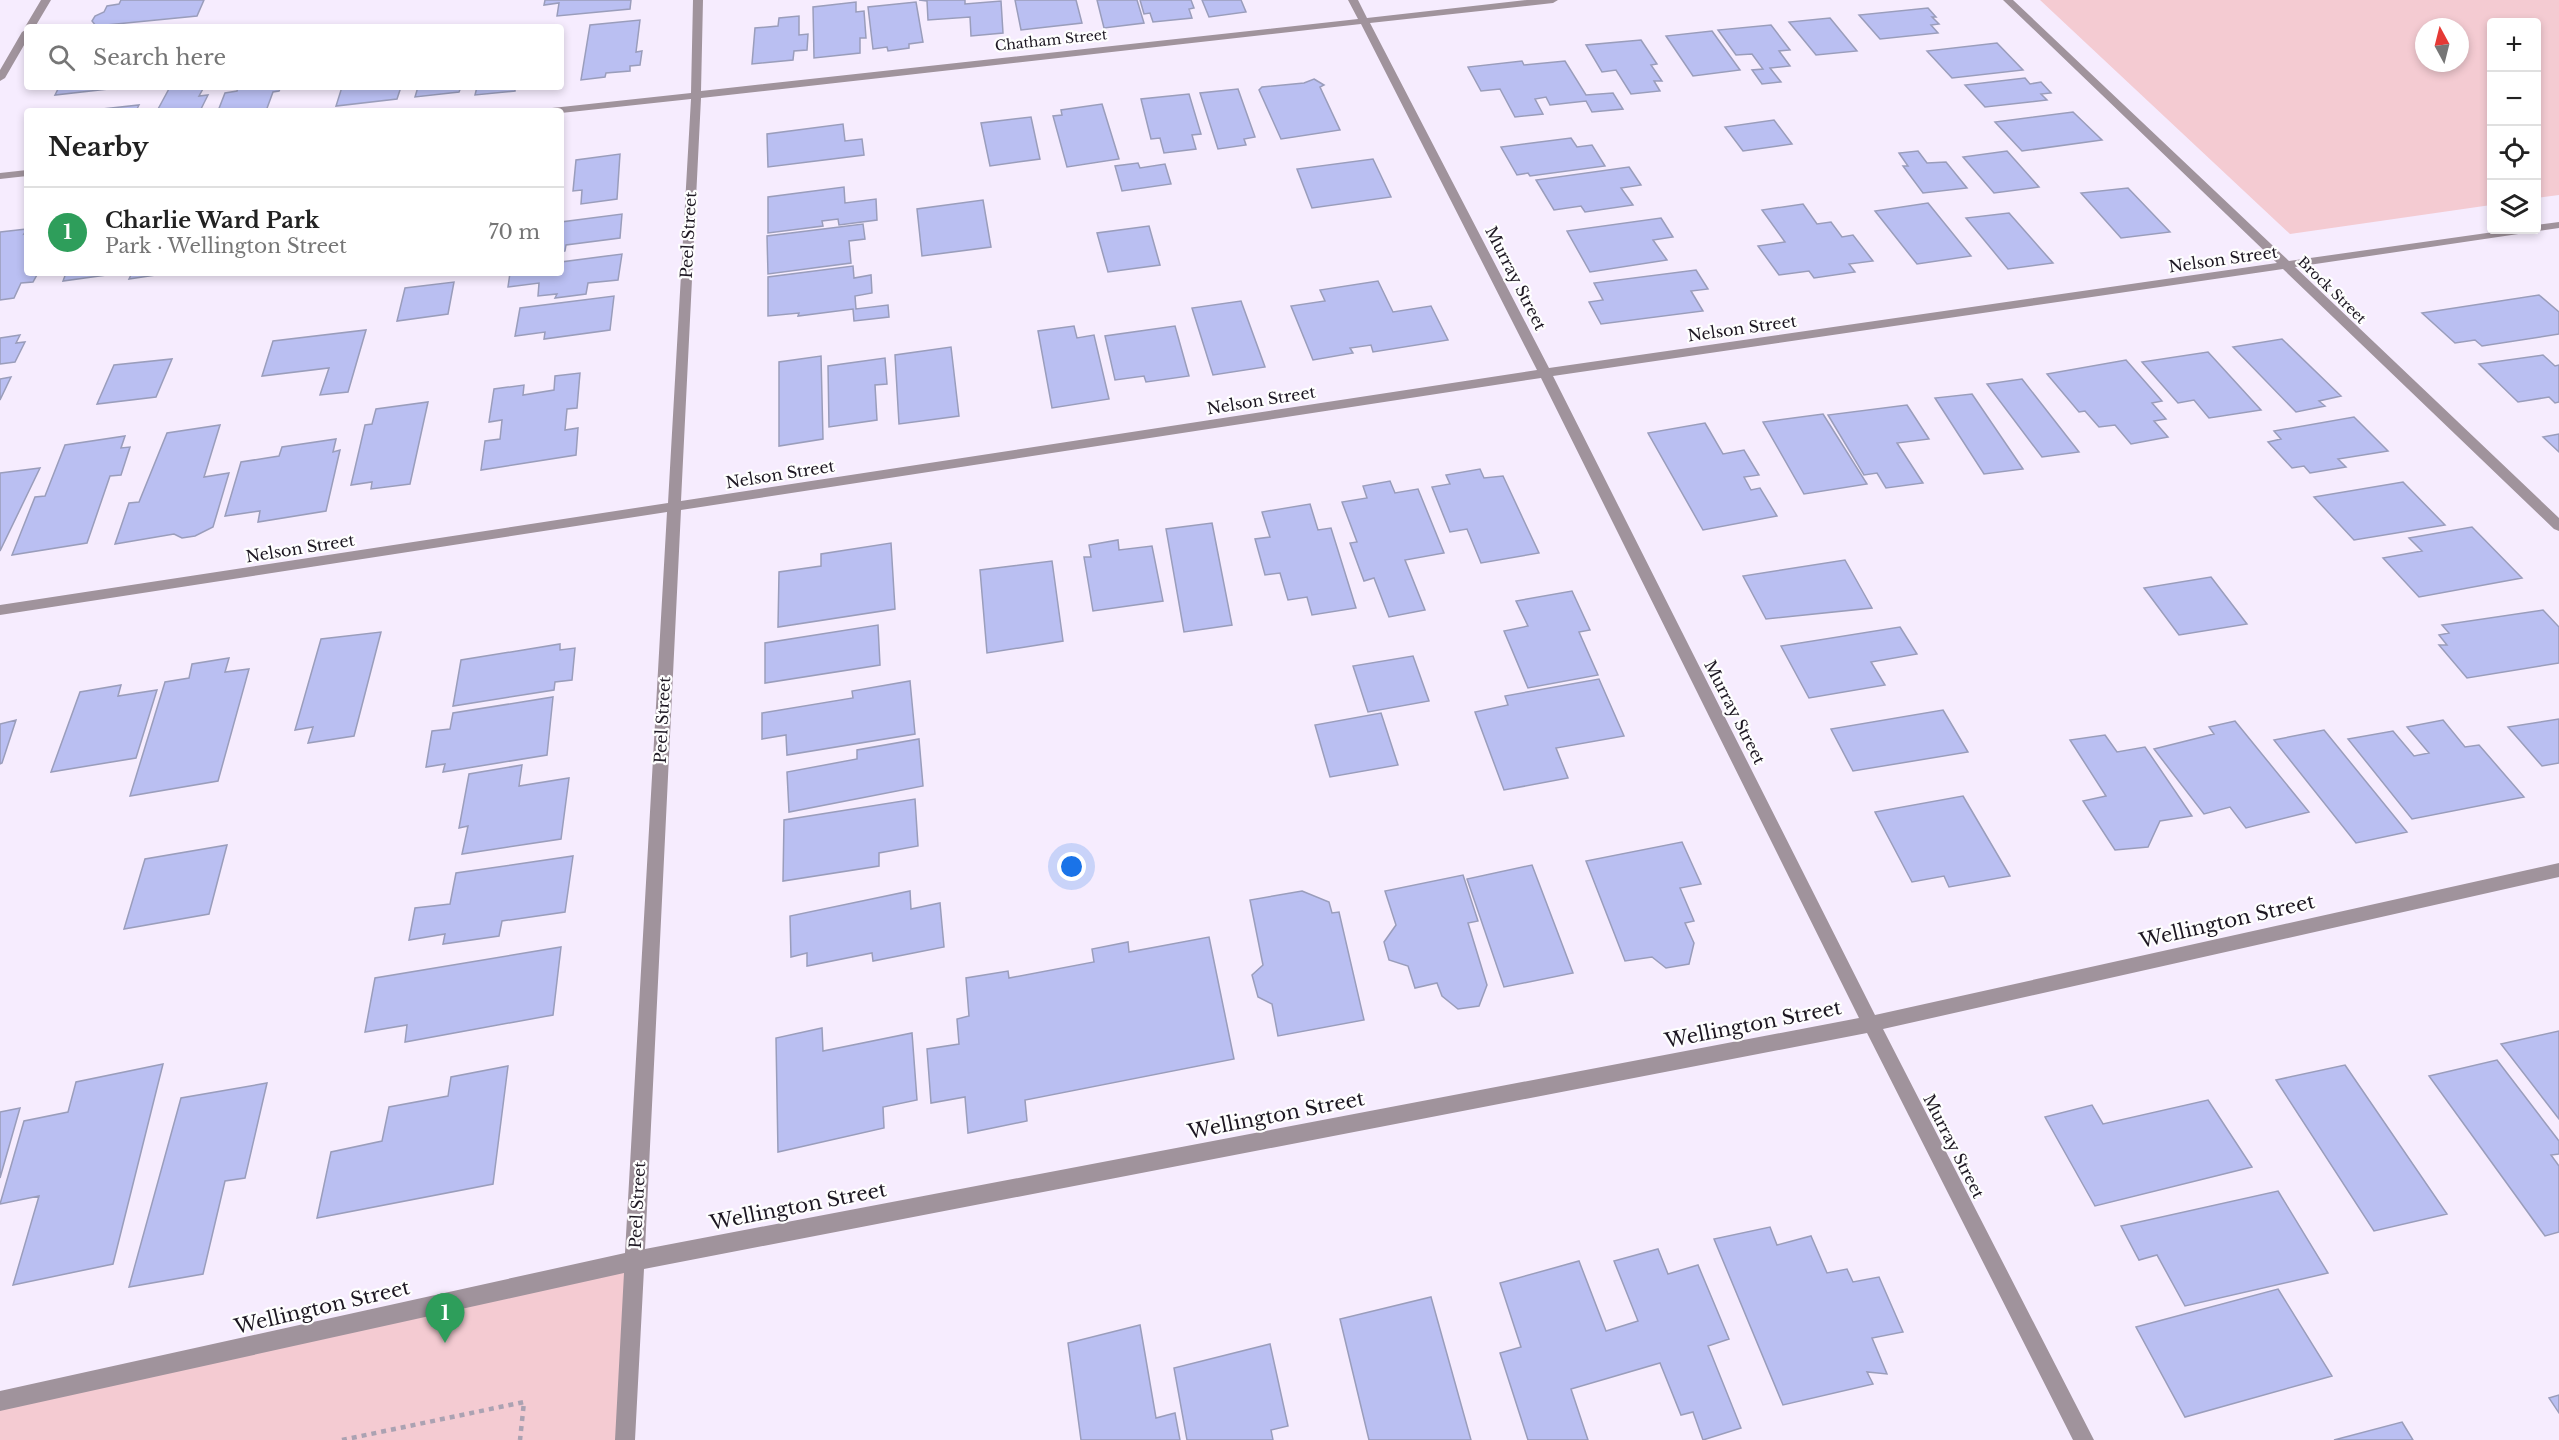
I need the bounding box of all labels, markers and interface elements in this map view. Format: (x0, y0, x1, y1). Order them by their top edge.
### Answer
north arrow (2415, 18, 2469, 72)
map controls (2487, 18, 2541, 234)
button: + (2487, 18, 2541, 72)
search box (24, 24, 564, 90)
street label: Chatham Street (994, 25, 1109, 55)
icon: search (45, 41, 78, 74)
text: Search here (93, 44, 226, 71)
button: − (2487, 72, 2541, 126)
button: locate (2487, 126, 2541, 180)
text: Nearby (48, 131, 149, 163)
button: layers (2487, 180, 2541, 234)
street label: Peel Street (676, 191, 700, 279)
text: Charlie Ward Park (105, 207, 319, 234)
text: 1 (63, 220, 72, 244)
text: 70 m (488, 220, 540, 244)
street label: Murray Street (1481, 223, 1551, 333)
text: Park · Wellington Street (105, 234, 347, 258)
street label: Nelson Street (2167, 241, 2279, 277)
street label: Brock Street (2294, 253, 2371, 328)
street label: Nelson Street (1686, 310, 1798, 346)
street label: Nelson Street (1205, 382, 1317, 418)
street label: Nelson Street (724, 456, 836, 492)
street label: Nelson Street (244, 530, 356, 566)
street label: Murray Street (1700, 657, 1770, 767)
street label: Peel Street (650, 676, 674, 764)
your location (1057, 852, 1086, 881)
street label: Wellington Street (2136, 889, 2317, 953)
street label: Wellington Street (1662, 995, 1844, 1053)
street label: Wellington Street (1185, 1086, 1367, 1144)
street label: Murray Street (1919, 1091, 1989, 1201)
street label: Peel Street (625, 1161, 649, 1249)
street label: Wellington Street (707, 1177, 889, 1235)
street label: Wellington Street (231, 1275, 412, 1339)
pin: 1 (426, 1294, 464, 1343)

